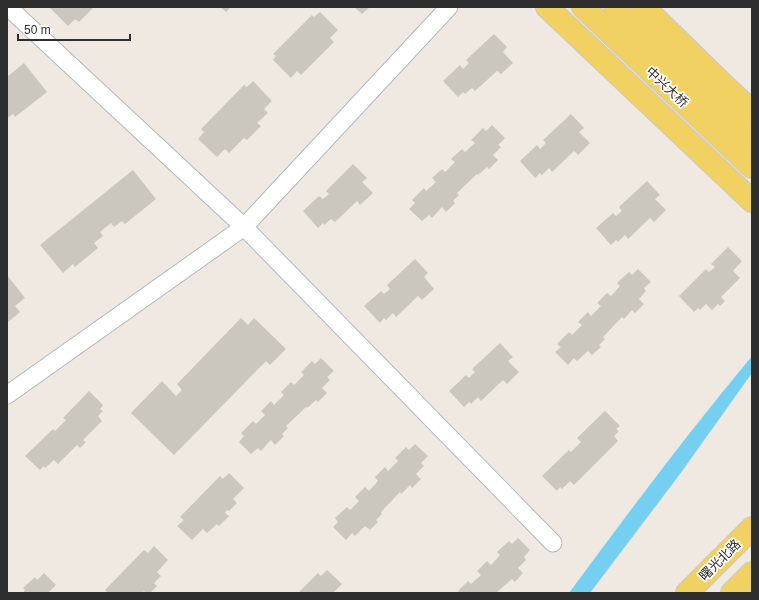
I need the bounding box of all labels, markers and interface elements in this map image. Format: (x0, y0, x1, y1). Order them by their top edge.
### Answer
scale bar (18, 16, 130, 42)
text: 50 m (24, 23, 51, 37)
street label: 中兴大桥 (643, 64, 691, 110)
street label: 曙光北路 (696, 536, 744, 584)

